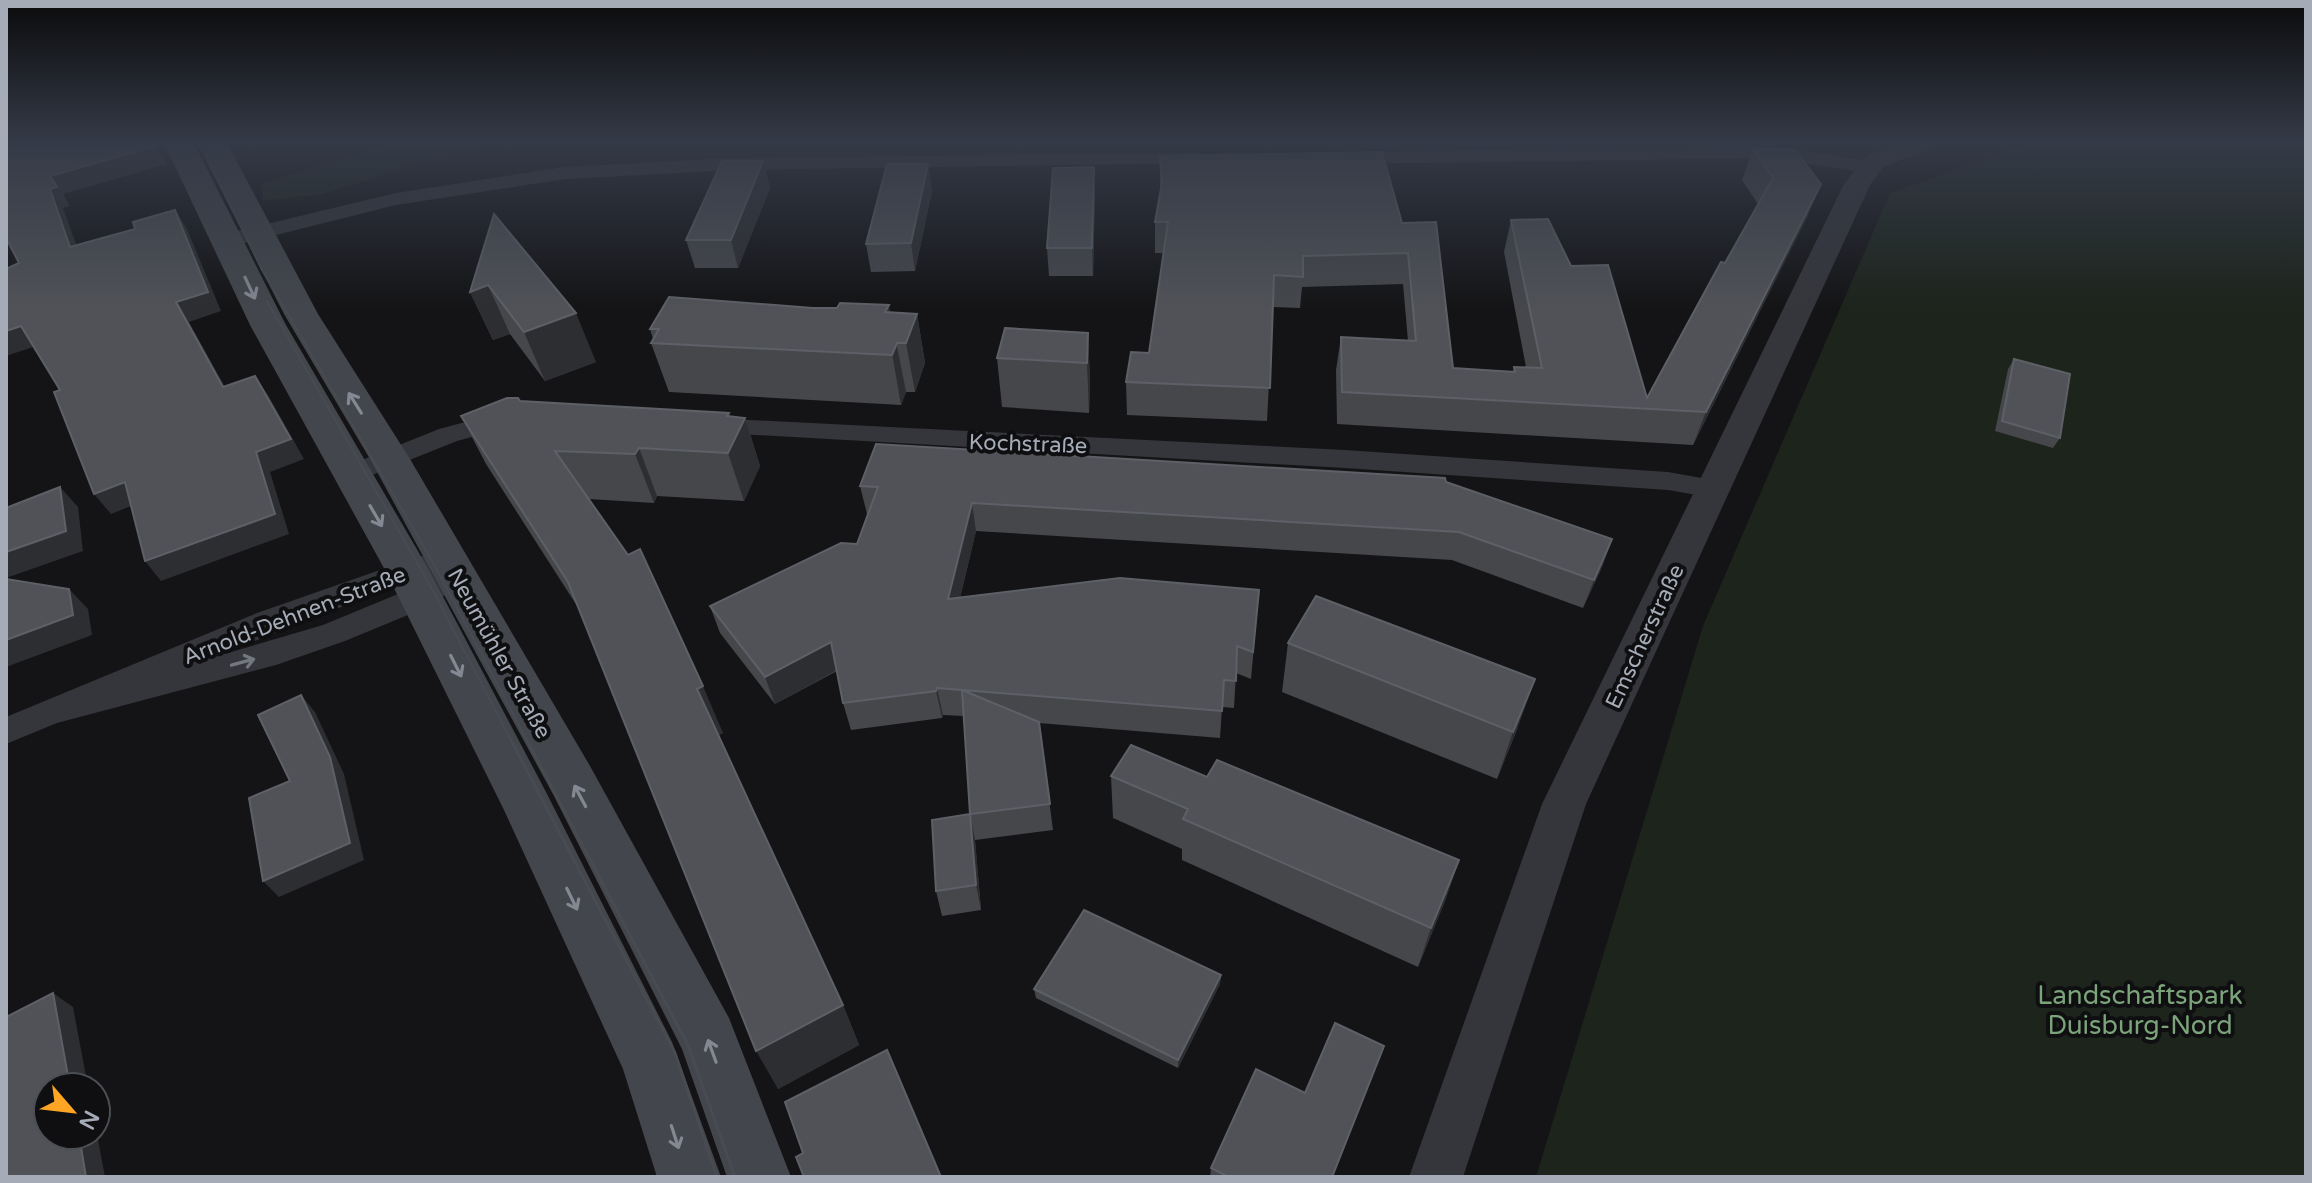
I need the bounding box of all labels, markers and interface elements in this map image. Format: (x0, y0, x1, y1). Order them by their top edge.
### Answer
one-way arrow (243, 276, 258, 300)
one-way arrow (347, 393, 364, 415)
street label: Kochstraße (968, 429, 1088, 459)
one-way arrow (368, 504, 384, 527)
street label: Emscherstraße (1600, 560, 1690, 713)
street label: Arnold-Dehnen-Straße (179, 561, 409, 670)
street label: Neumühler Straße (442, 564, 557, 743)
one-way arrow (229, 653, 255, 668)
one-way arrow (449, 654, 465, 678)
one-way arrow (571, 784, 587, 808)
one-way arrow (565, 887, 580, 911)
park label: Landschaftspark Duisburg-Nord (2037, 980, 2243, 1041)
one-way arrow (704, 1039, 719, 1064)
north arrow (32, 1071, 112, 1151)
text: N (73, 1106, 104, 1134)
one-way arrow (669, 1125, 684, 1150)

